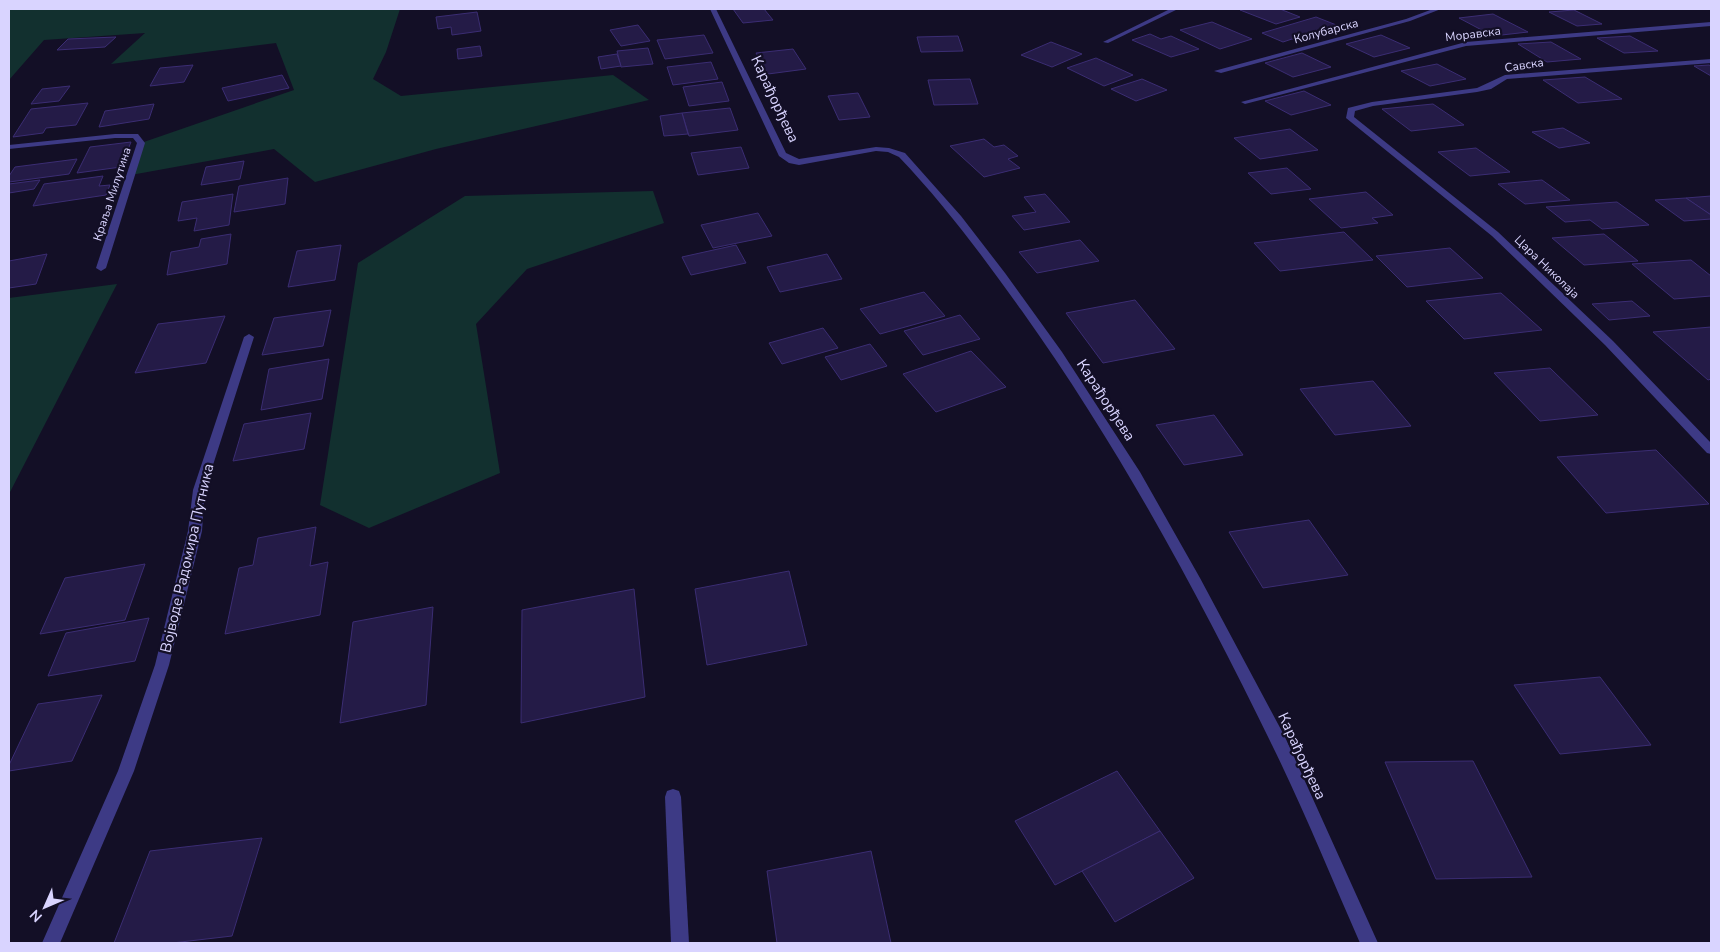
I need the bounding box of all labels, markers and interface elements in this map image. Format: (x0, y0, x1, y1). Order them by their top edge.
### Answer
street label: Колубарска (1292, 15, 1360, 47)
street label: Моравска (1444, 23, 1502, 45)
street label: Карађорђева (746, 52, 804, 146)
street label: Савска (1503, 54, 1545, 76)
street label: Краља Милутина (89, 145, 135, 243)
street label: Цара Николаја (1511, 232, 1583, 302)
street label: Карађорђева (1072, 355, 1140, 445)
street label: Војводе Радомира Путника (155, 461, 219, 655)
street label: Карађорђева (1273, 709, 1331, 803)
north arrow (20, 882, 70, 932)
text: N (26, 905, 47, 926)

